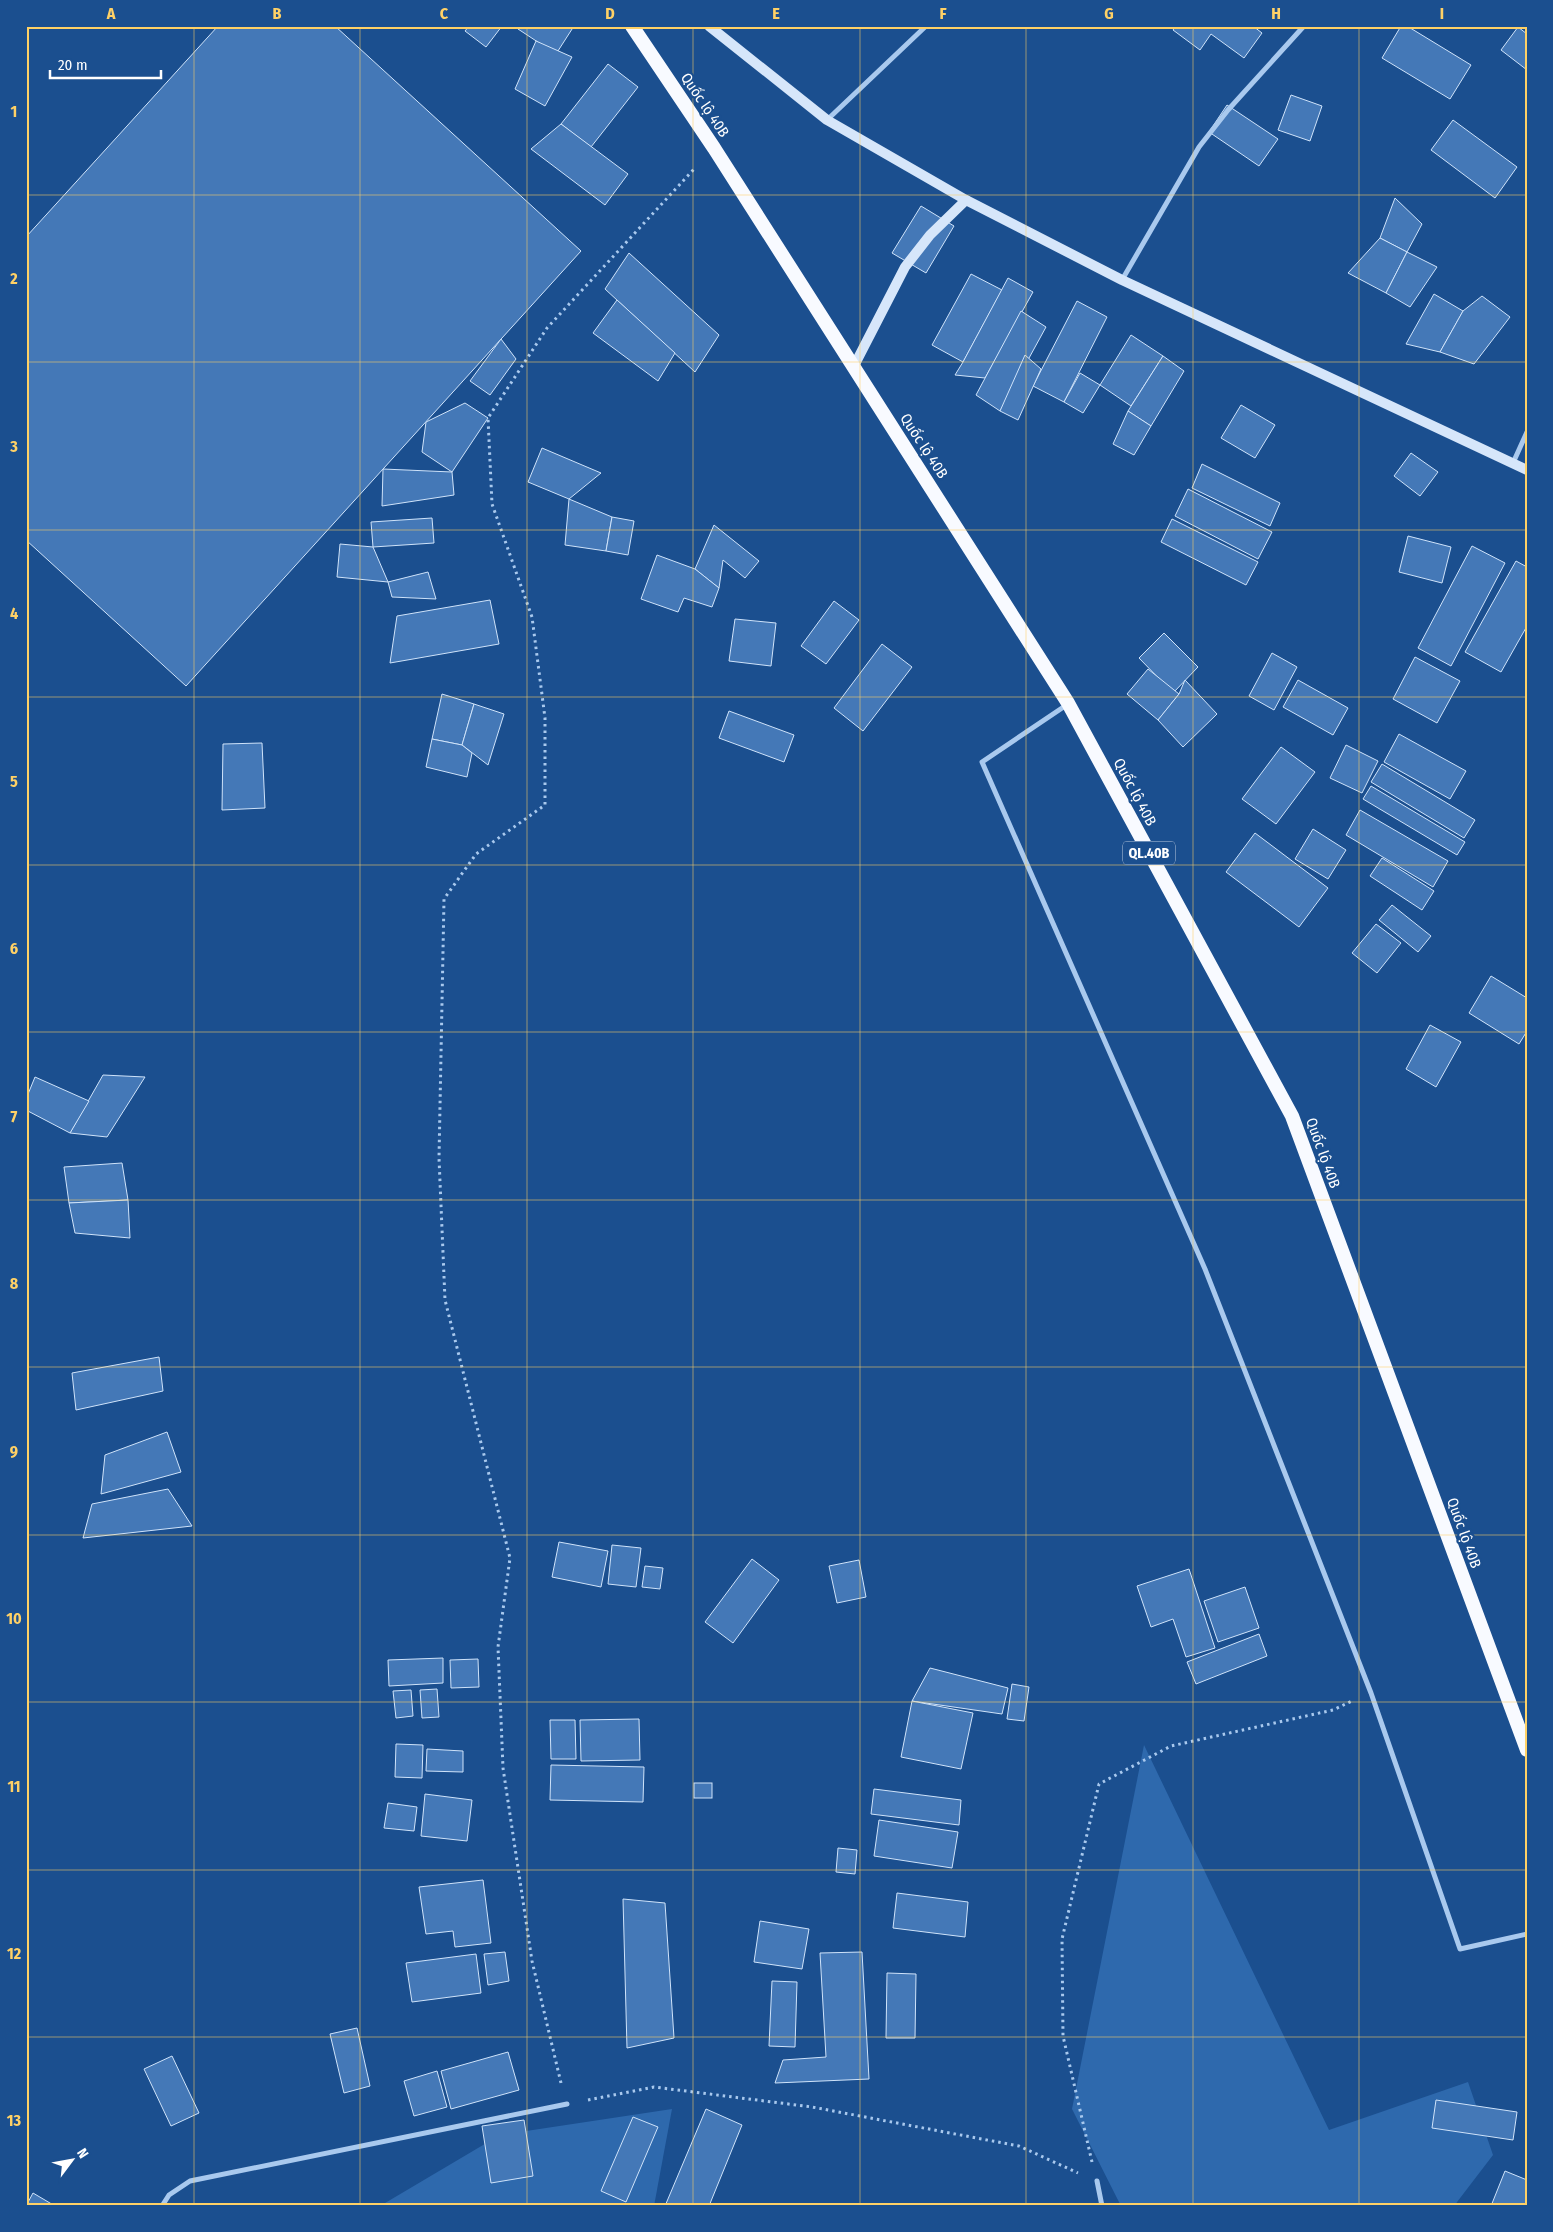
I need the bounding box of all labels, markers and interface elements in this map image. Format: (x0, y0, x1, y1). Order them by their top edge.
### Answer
text: A (106, 4, 116, 23)
text: B (273, 4, 282, 23)
text: C (440, 4, 449, 23)
text: D (605, 4, 615, 23)
text: E (772, 4, 780, 23)
text: F (939, 4, 947, 23)
text: G (1104, 4, 1114, 23)
text: H (1271, 4, 1281, 23)
text: I (1440, 4, 1444, 23)
scale bar (50, 48, 161, 80)
text: 20 m (58, 56, 88, 74)
street label: Quốc lộ 40B (677, 69, 733, 141)
text: 1 (11, 102, 17, 121)
text: 2 (9, 269, 18, 288)
street label: Quốc lộ 40B (896, 410, 952, 482)
text: 3 (9, 437, 18, 456)
text: 4 (10, 604, 18, 623)
street label: Quốc lộ 40B (1110, 755, 1160, 829)
text: 5 (10, 772, 18, 791)
road number: QL.40B (1123, 841, 1175, 864)
text: 6 (10, 939, 18, 958)
text: 7 (11, 1107, 18, 1126)
street label: Quốc lộ 40B (1302, 1115, 1344, 1191)
text: 8 (10, 1274, 19, 1293)
text: 9 (10, 1442, 18, 1461)
street label: Quốc lộ 40B (1443, 1495, 1485, 1571)
text: 10 (6, 1609, 22, 1628)
text: 11 (7, 1777, 21, 1796)
text: 12 (7, 1944, 22, 1963)
text: 13 (7, 2111, 22, 2130)
north arrow (48, 2134, 98, 2184)
text: N (73, 2145, 92, 2161)

